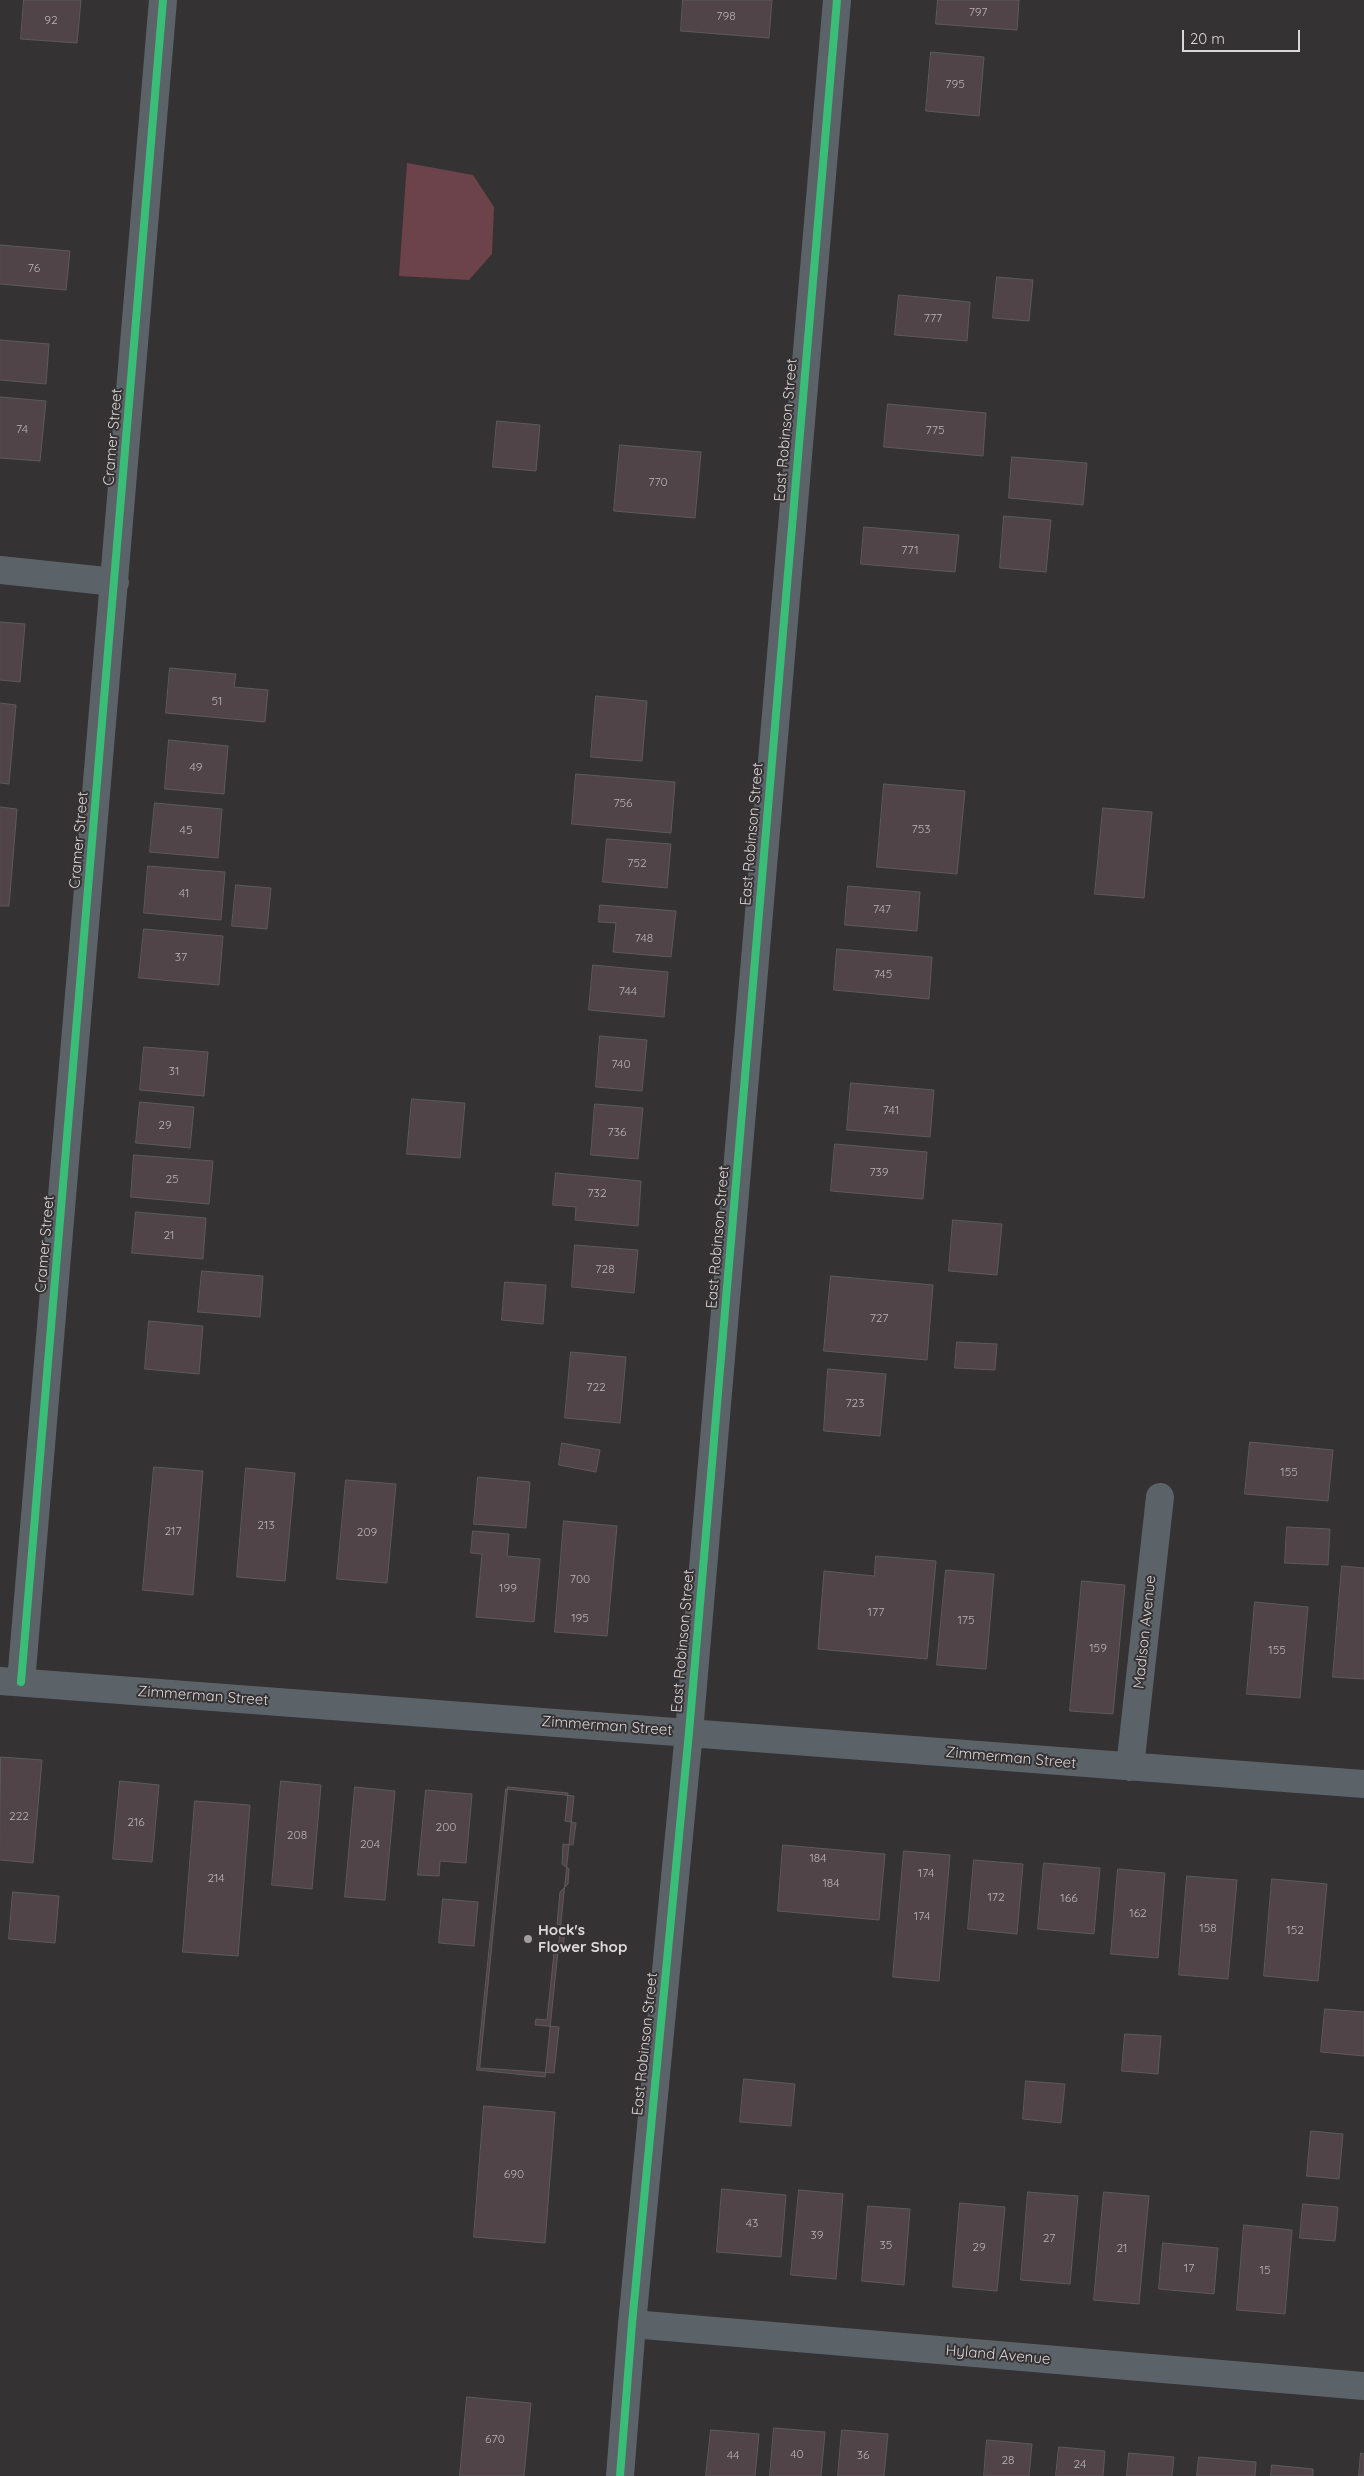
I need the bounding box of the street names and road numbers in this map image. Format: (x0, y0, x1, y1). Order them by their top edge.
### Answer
street label: East Robinson Street (771, 358, 801, 502)
street label: Cramer Street (100, 388, 126, 486)
street label: East Robinson Street (737, 762, 767, 906)
street label: Cramer Street (66, 791, 92, 889)
street label: East Robinson Street (703, 1165, 733, 1309)
street label: Cramer Street (32, 1195, 58, 1293)
street label: East Robinson Street (668, 1569, 698, 1713)
street label: Madison Avenue (1130, 1574, 1160, 1690)
street label: Zimmerman Street (137, 1682, 269, 1710)
street label: Zimmerman Street (541, 1712, 673, 1740)
street label: Zimmerman Street (945, 1743, 1077, 1773)
street label: East Robinson Street (629, 1972, 661, 2116)
street label: Hyland Avenue (945, 2341, 1051, 2369)

